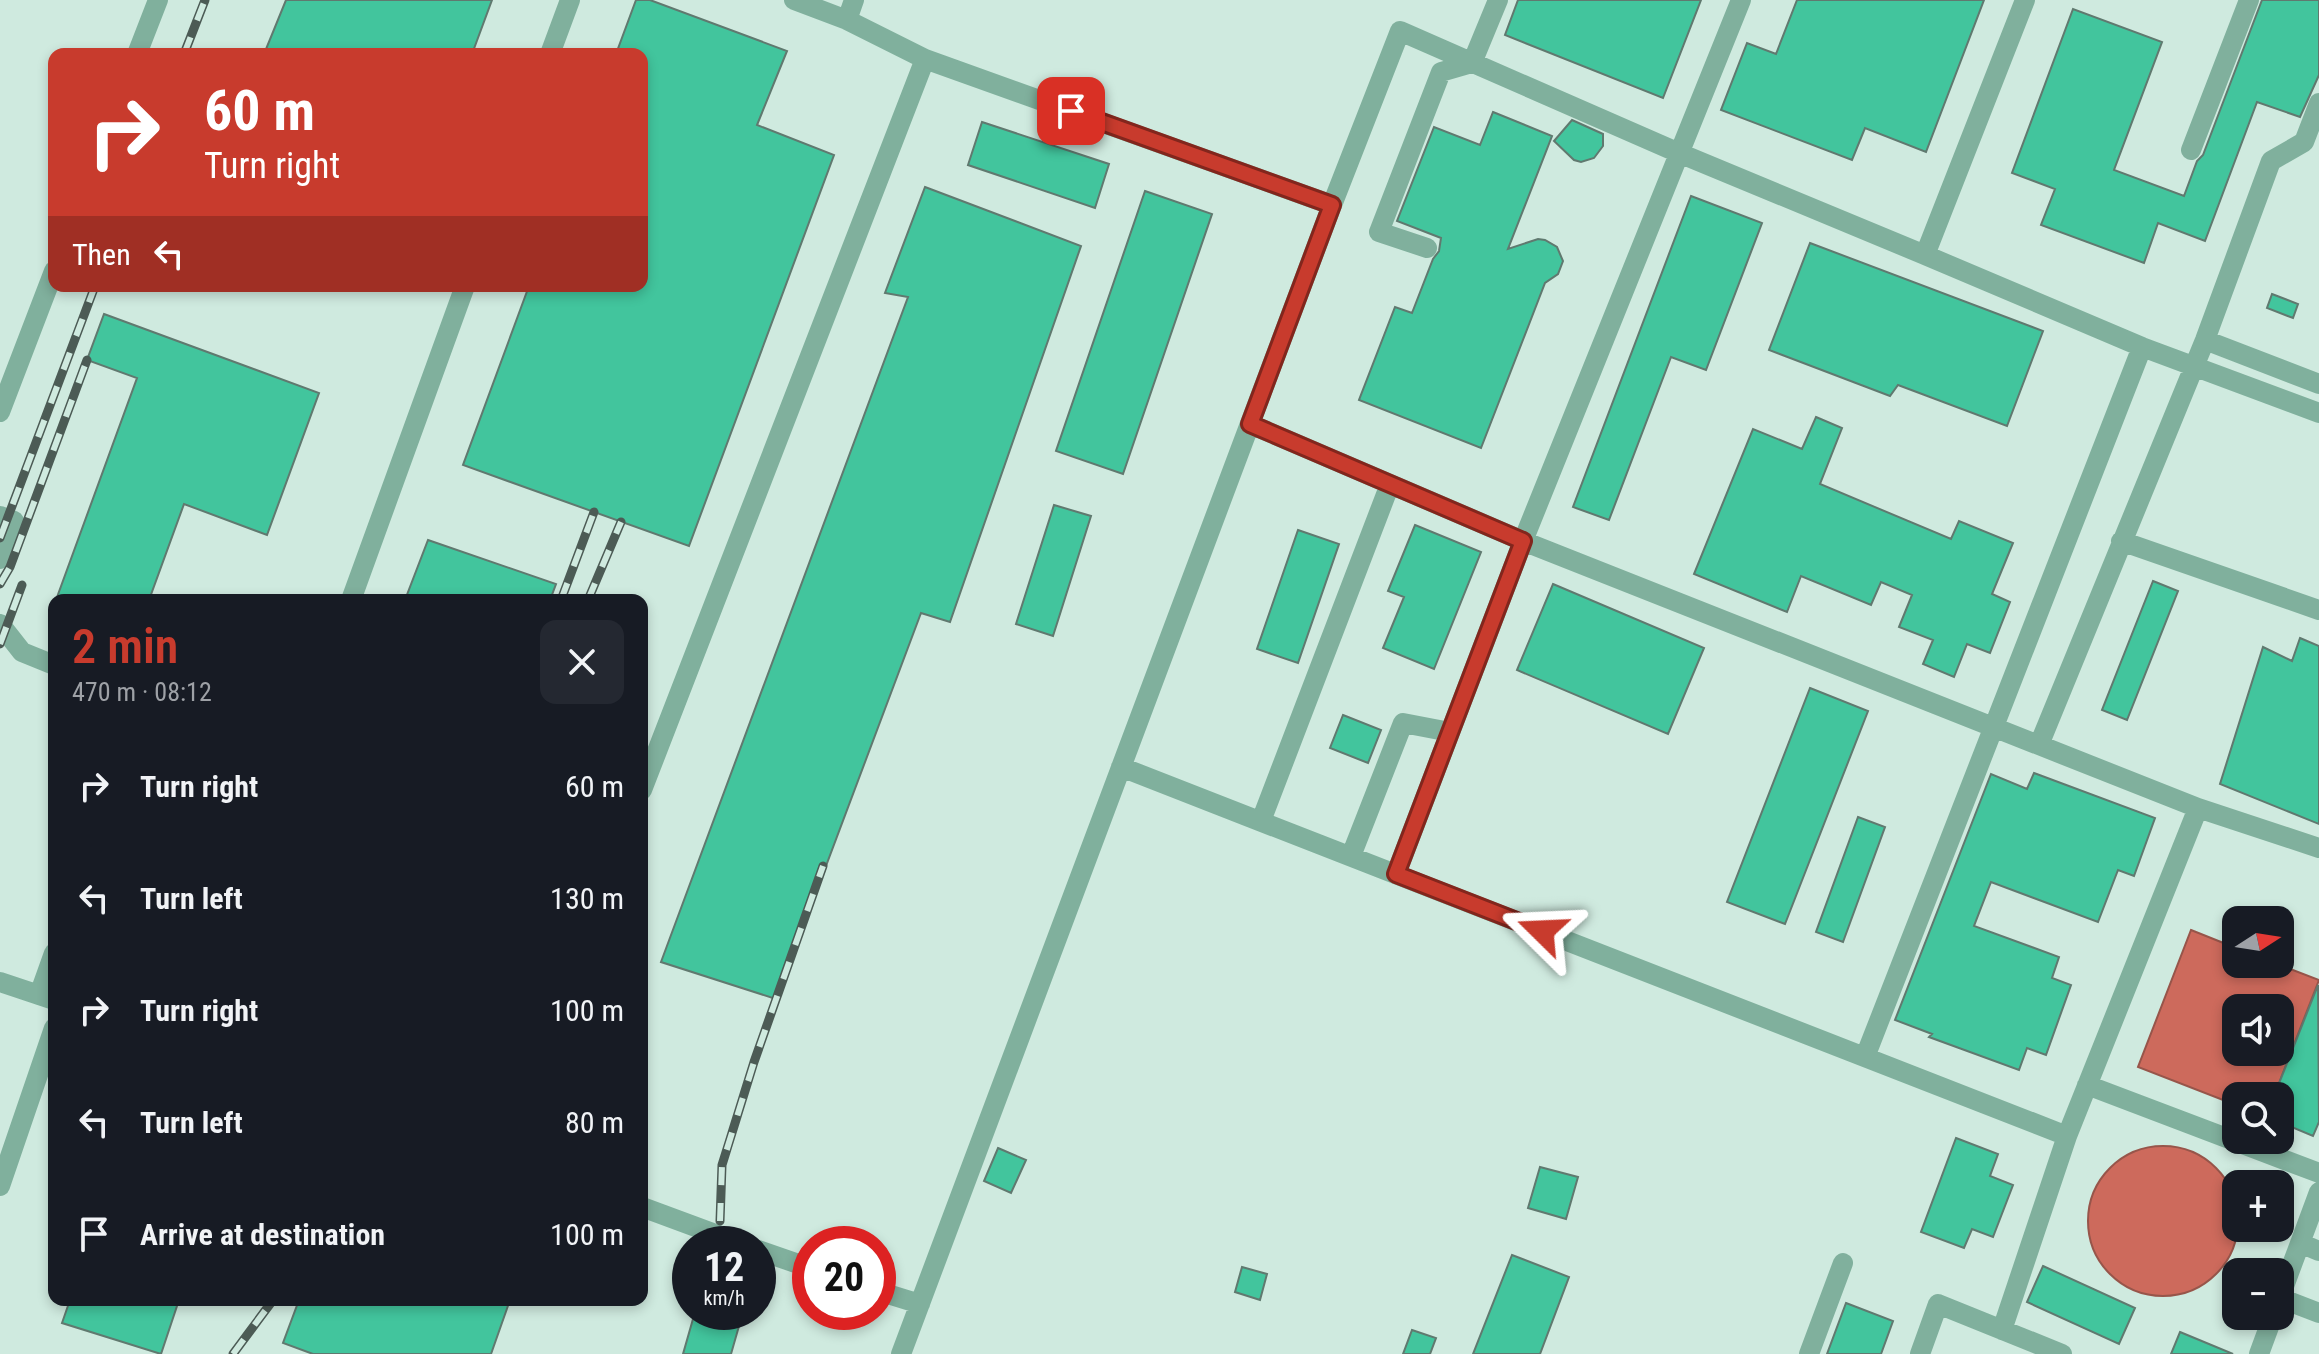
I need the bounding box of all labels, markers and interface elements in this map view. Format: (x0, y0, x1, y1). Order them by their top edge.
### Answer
pin (1037, 77, 1105, 145)
text: 60 m (204, 78, 315, 144)
icon: right (72, 80, 176, 184)
icon: arrive (1049, 89, 1093, 133)
text: Turn right (204, 145, 340, 187)
icon: left (147, 232, 191, 276)
text: Then (72, 237, 131, 272)
text: 2 min (72, 618, 178, 675)
button: close (540, 620, 624, 704)
text: 470 m · 08:12 (72, 677, 212, 707)
icon: right (72, 764, 116, 808)
text: Turn right (140, 769, 258, 804)
text: 60 m (565, 769, 624, 804)
icon: left (72, 876, 116, 920)
text: Turn left (140, 881, 243, 916)
text: 130 m (550, 881, 624, 916)
position arrow (1500, 889, 1584, 973)
north arrow (2222, 906, 2294, 978)
map controls (2222, 906, 2294, 1330)
icon: right (72, 988, 116, 1032)
text: Turn right (140, 993, 258, 1028)
text: 100 m (550, 993, 624, 1028)
button: sound (2222, 994, 2294, 1066)
button: search (2222, 1082, 2294, 1154)
icon: left (72, 1100, 116, 1144)
text: Turn left (140, 1105, 243, 1140)
text: 80 m (565, 1105, 624, 1140)
button: + (2222, 1170, 2294, 1242)
icon: arrive (72, 1212, 116, 1256)
text: Arrive at destination (140, 1217, 385, 1252)
text: 100 m (550, 1217, 624, 1252)
speed limit sign: 20 (792, 1226, 896, 1330)
text: 12 (704, 1244, 744, 1291)
button: − (2222, 1258, 2294, 1330)
text: km/h (703, 1286, 745, 1310)

